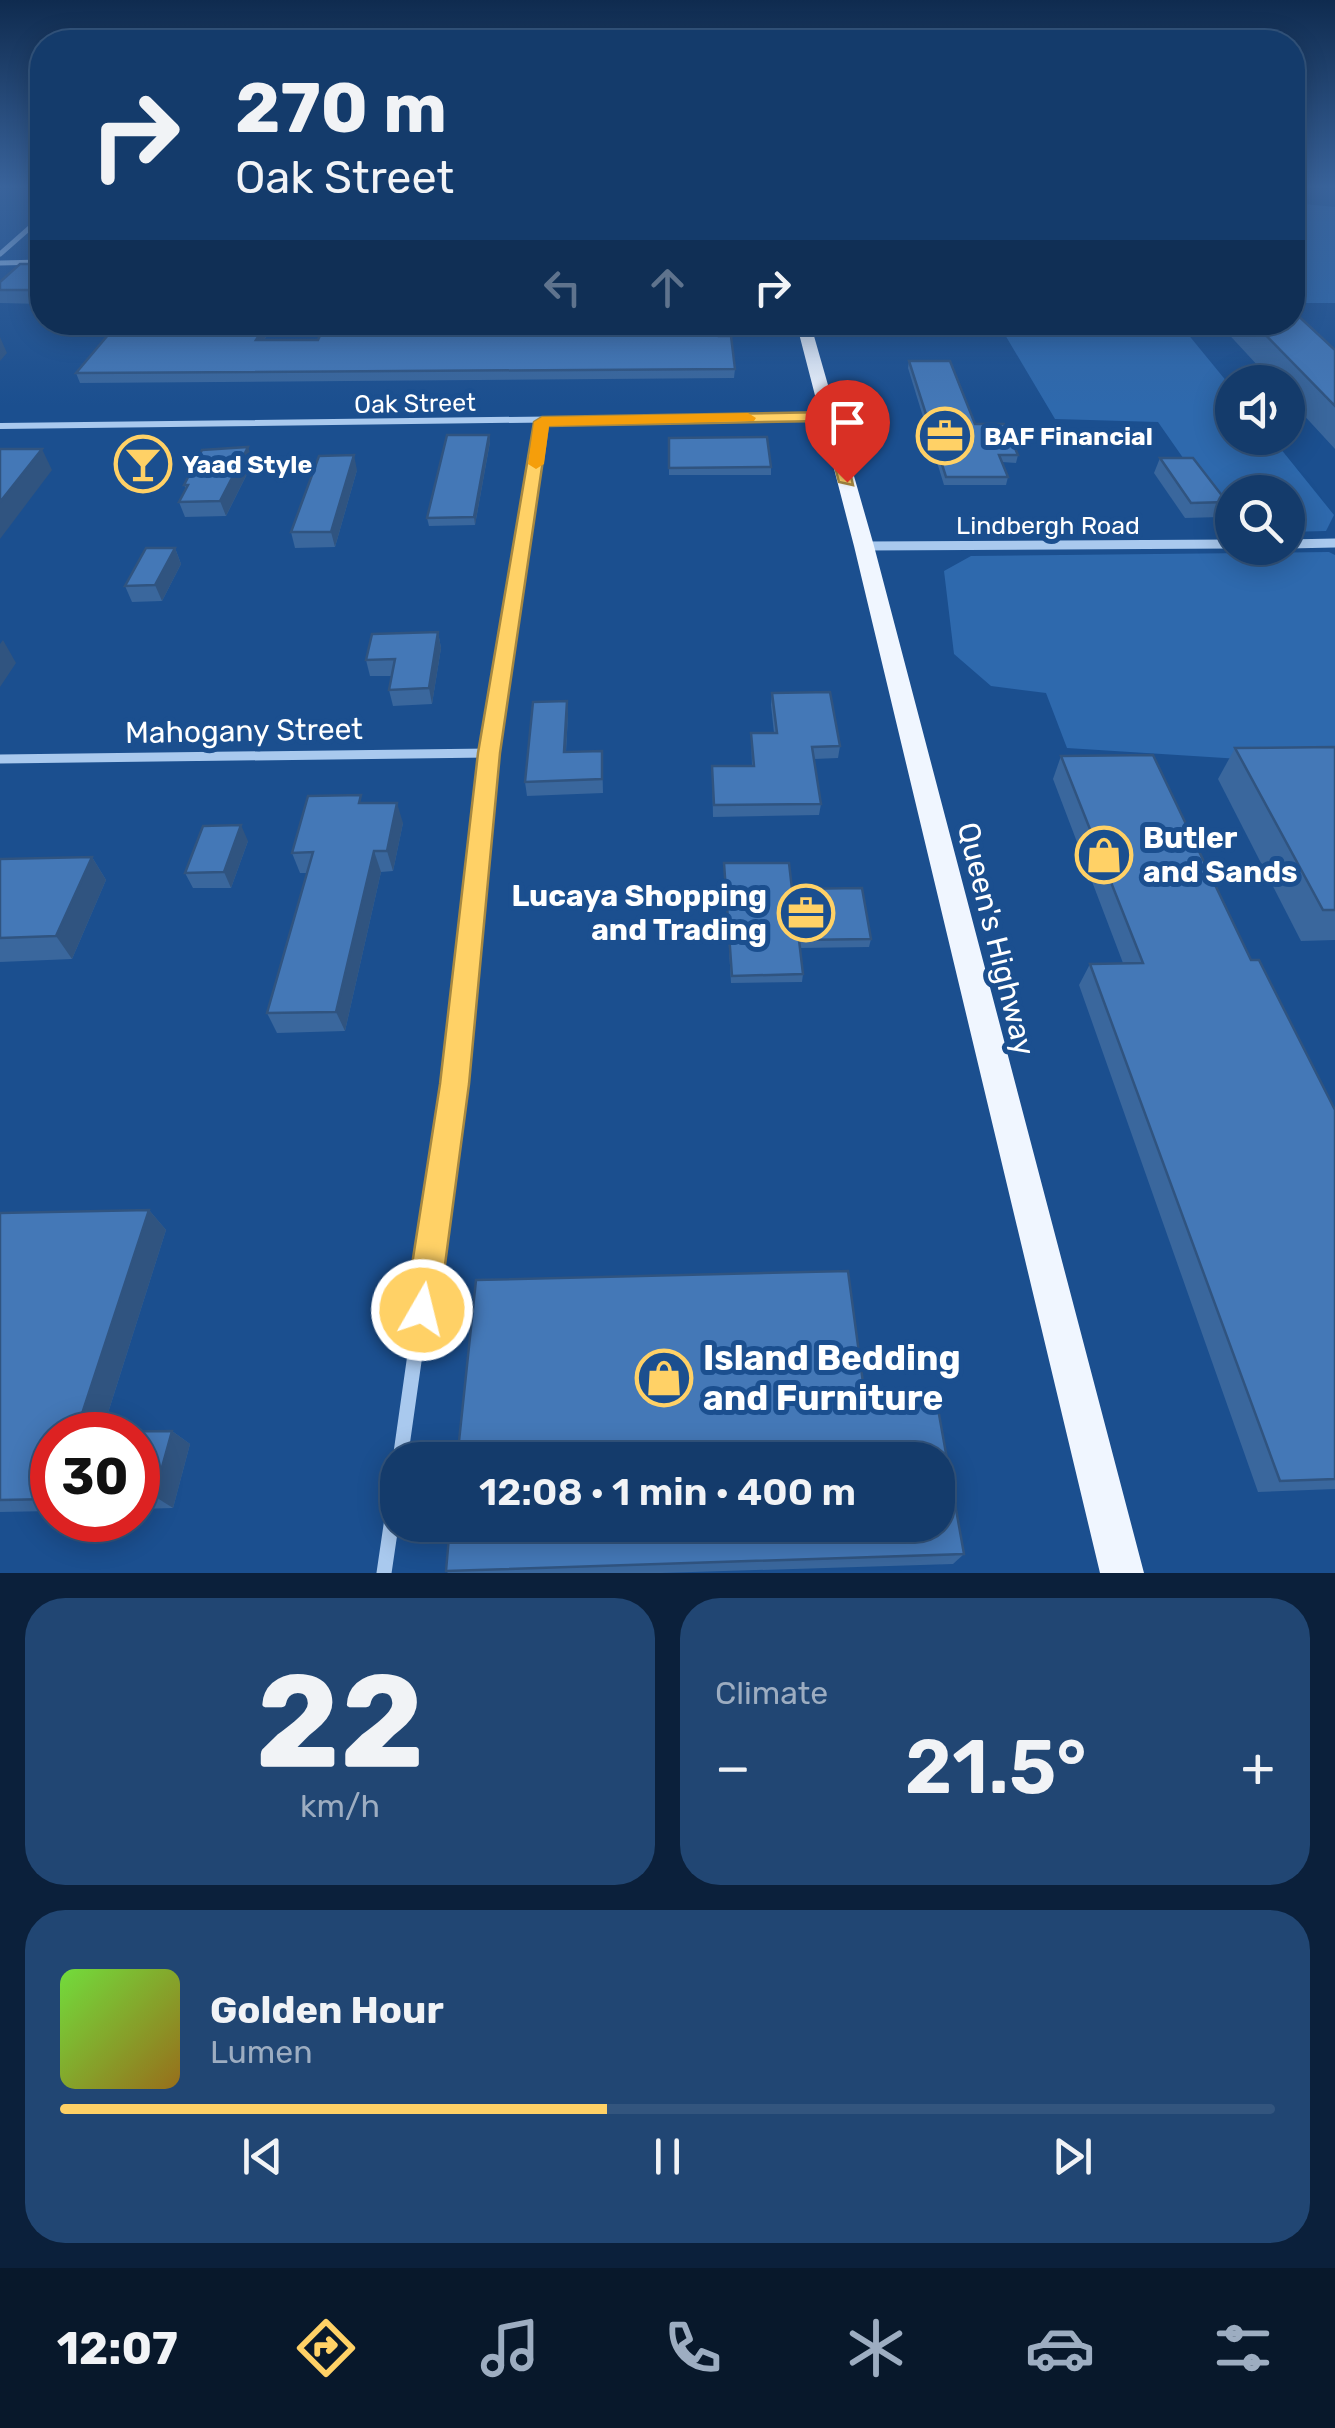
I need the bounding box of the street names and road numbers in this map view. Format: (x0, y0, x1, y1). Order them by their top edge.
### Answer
street label: Oak Street (354, 388, 476, 419)
street label: Lindbergh Road (956, 511, 1140, 540)
street label: Mahogany Street (125, 711, 364, 751)
street label: Queen's Highway (950, 819, 1042, 1059)

